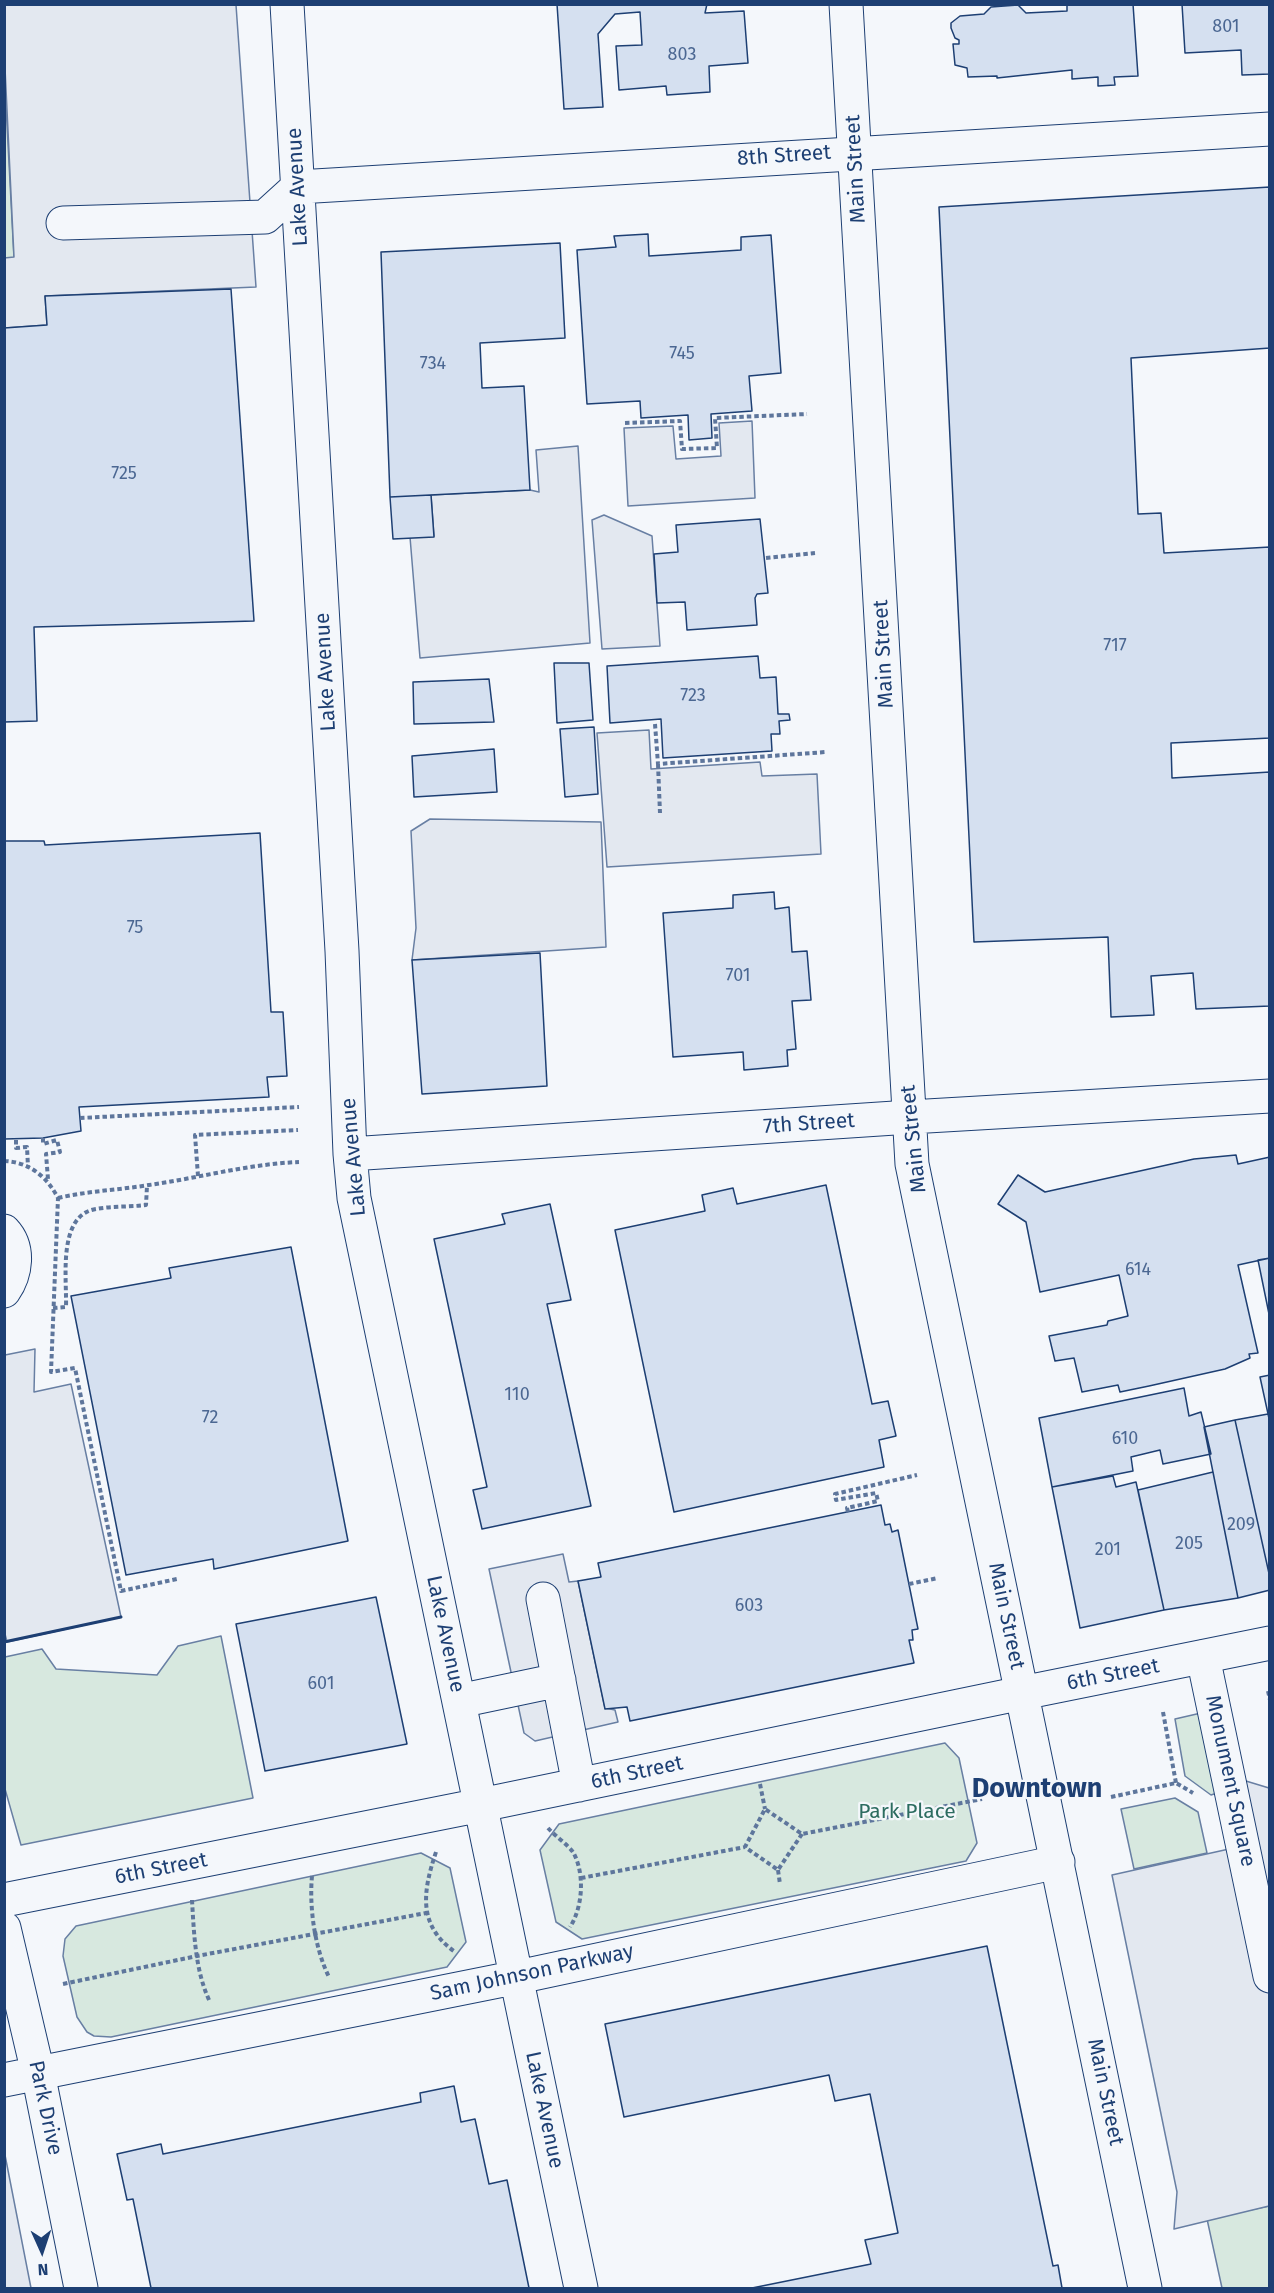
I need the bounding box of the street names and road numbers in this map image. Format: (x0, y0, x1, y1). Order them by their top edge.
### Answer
street label: Main Street (841, 114, 871, 224)
street label: Lake Avenue (282, 127, 314, 247)
street label: 8th Street (736, 140, 832, 172)
street label: Main Street (869, 599, 899, 709)
street label: Lake Avenue (310, 612, 342, 732)
street label: Main Street (896, 1084, 932, 1194)
street label: Lake Avenue (336, 1097, 372, 1217)
street label: 7th Street (762, 1108, 856, 1140)
street label: Main Street (982, 1560, 1030, 1672)
street label: Lake Avenue (420, 1573, 470, 1695)
street label: 6th Street (1065, 1654, 1161, 1696)
street label: Monument Square (1200, 1693, 1260, 1869)
street label: 6th Street (589, 1751, 685, 1795)
street label: 6th Street (113, 1848, 209, 1890)
street label: Sam Johnson Parkway (428, 1939, 636, 2007)
street label: Main Street (1081, 2036, 1129, 2148)
street label: Lake Avenue (519, 2049, 569, 2171)
street label: Park Drive (23, 2058, 67, 2158)

